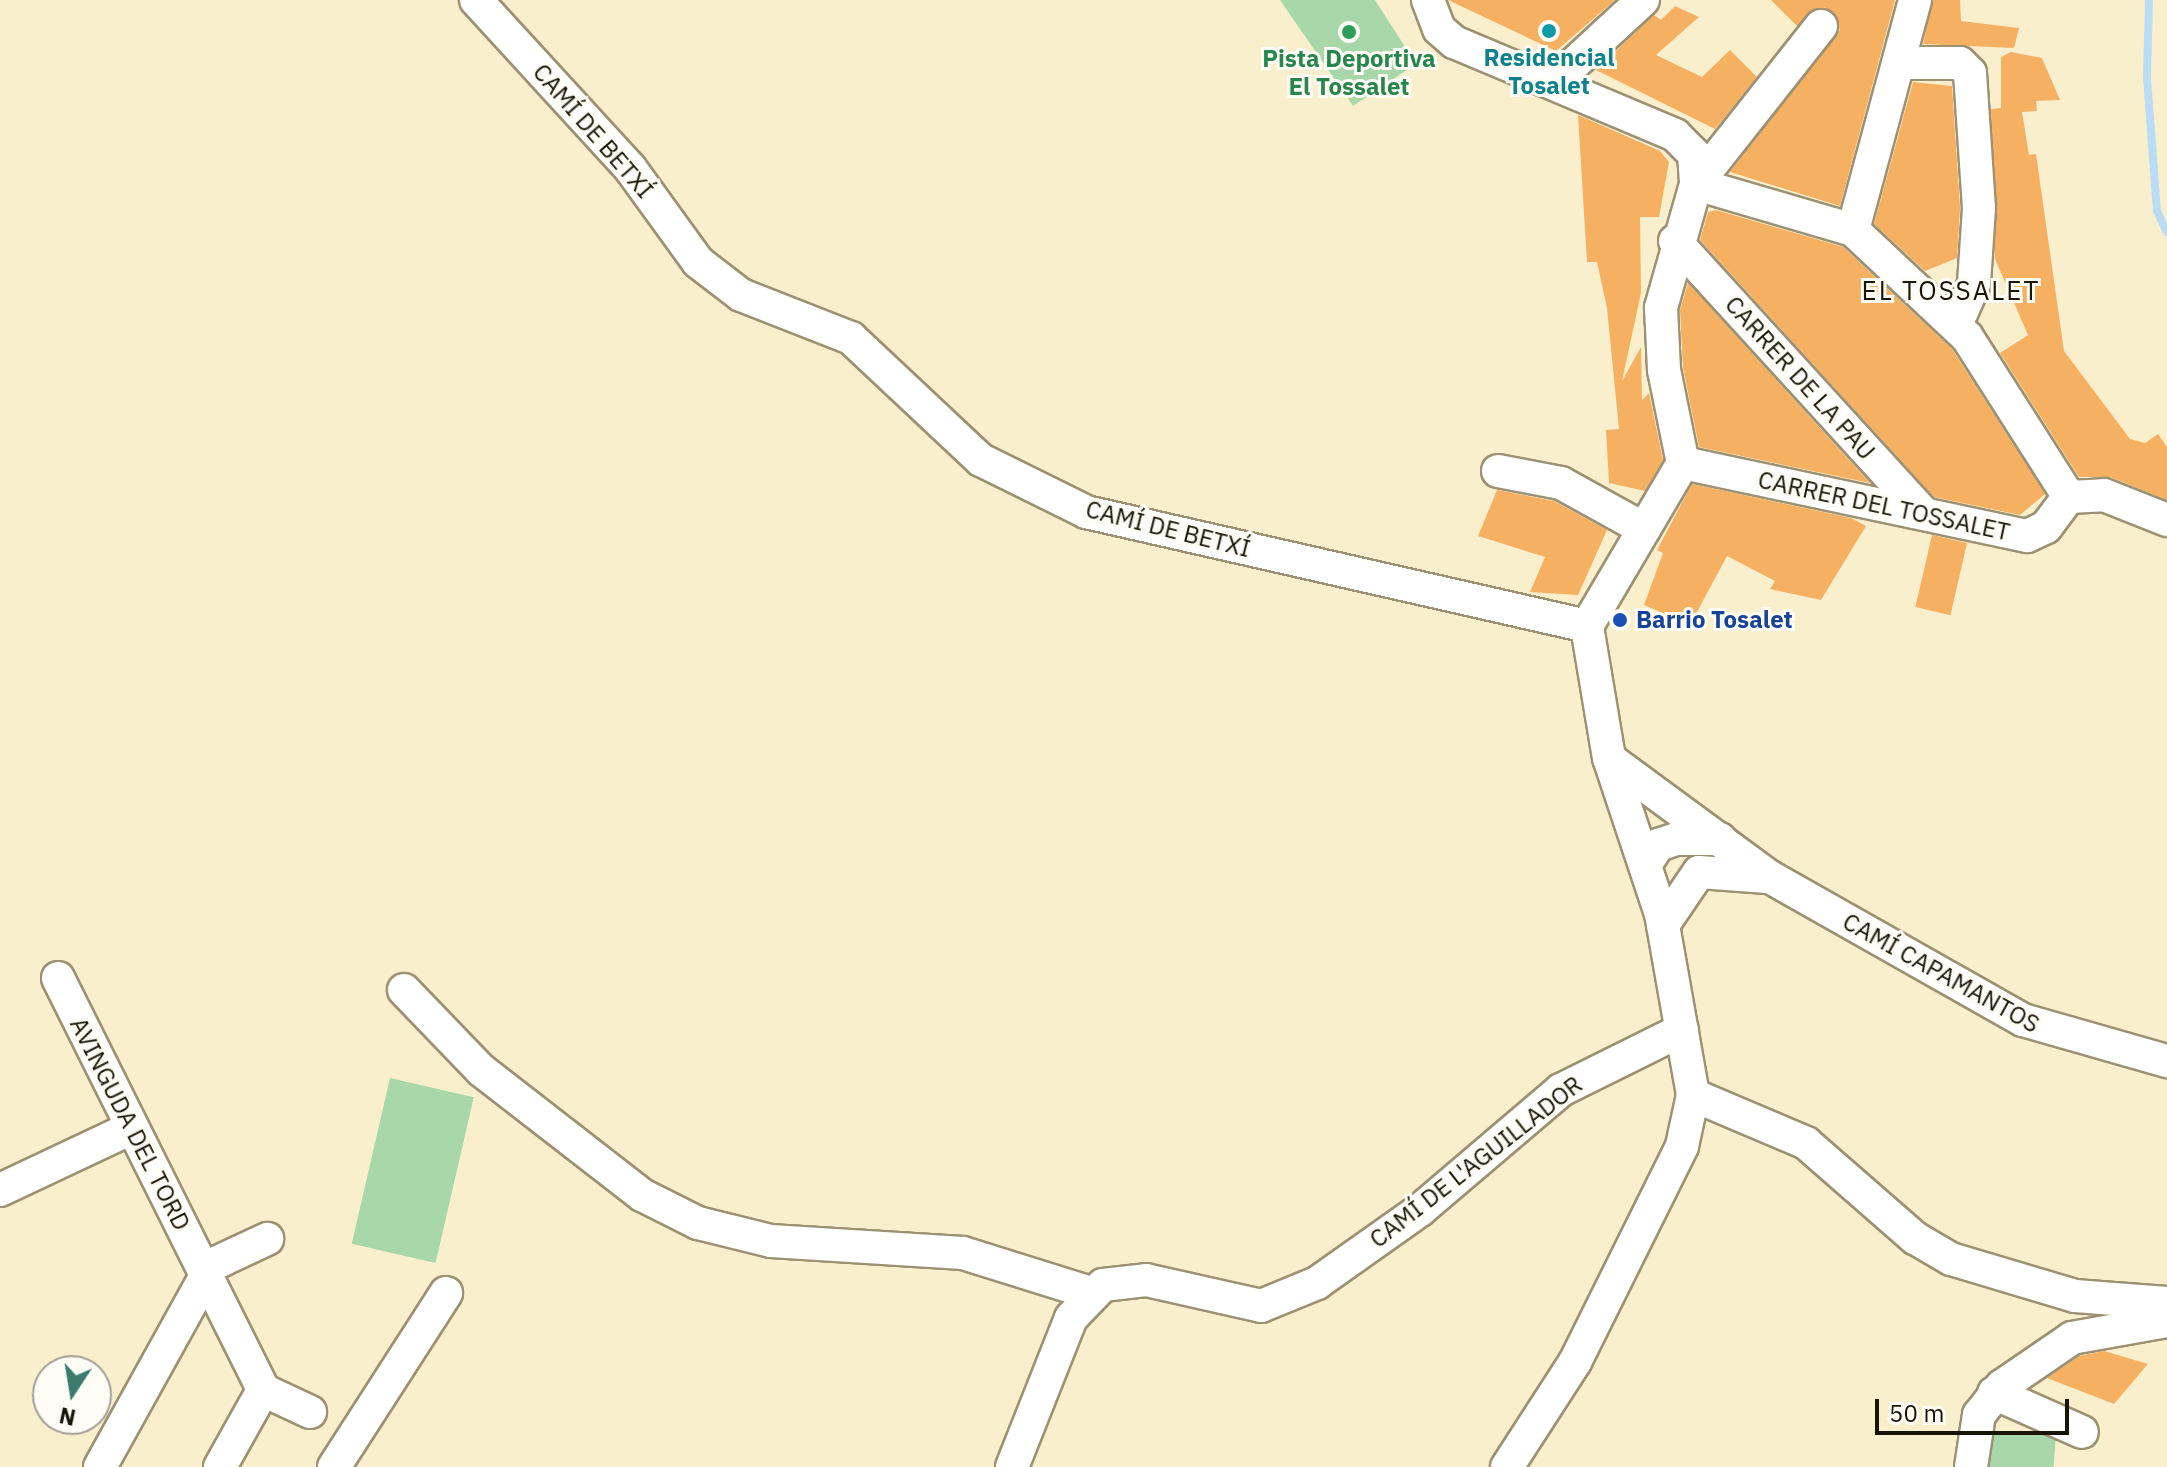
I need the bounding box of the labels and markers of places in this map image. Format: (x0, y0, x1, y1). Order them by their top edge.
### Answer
marker: Residencial Tosalet (1540, 22, 1558, 40)
marker: Pista Deportiva El Tossalet (1340, 23, 1358, 41)
place label: Residencial Tosalet (1484, 44, 1614, 100)
place label: Pista Deportiva El Tossalet (1262, 45, 1436, 101)
place label: Barrio Tosalet (1636, 606, 1793, 634)
marker: Barrio Tosalet (1611, 611, 1629, 629)

